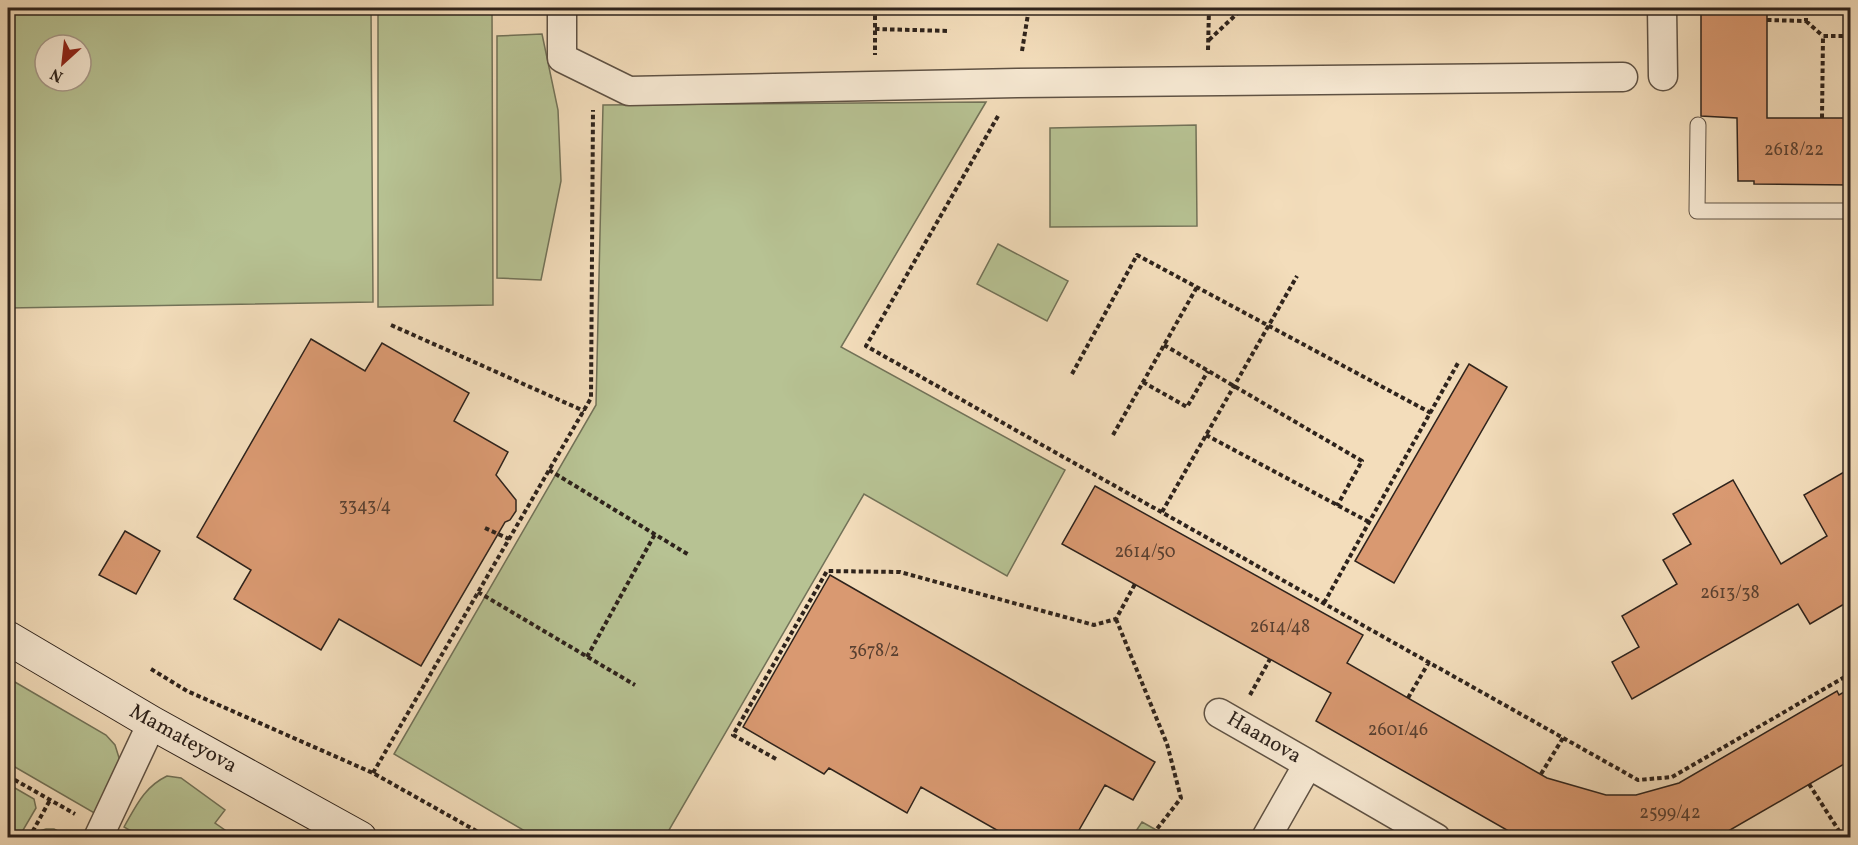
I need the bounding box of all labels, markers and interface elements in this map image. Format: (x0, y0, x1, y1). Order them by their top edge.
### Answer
north arrow (33, 33, 93, 93)
text: N (47, 62, 67, 87)
house number: 2618/22 (1764, 138, 1824, 163)
house number: 3343/4 (339, 494, 391, 519)
house number: 2614/50 (1114, 540, 1176, 565)
house number: 2613/38 (1700, 581, 1760, 606)
house number: 2614/48 (1250, 615, 1310, 640)
house number: 3678/2 (848, 639, 900, 664)
street label: Mamateyova (124, 697, 242, 781)
street label: Haanova (1221, 705, 1307, 771)
house number: 2601/46 (1368, 718, 1428, 743)
house number: 2599/42 (1639, 801, 1701, 826)

